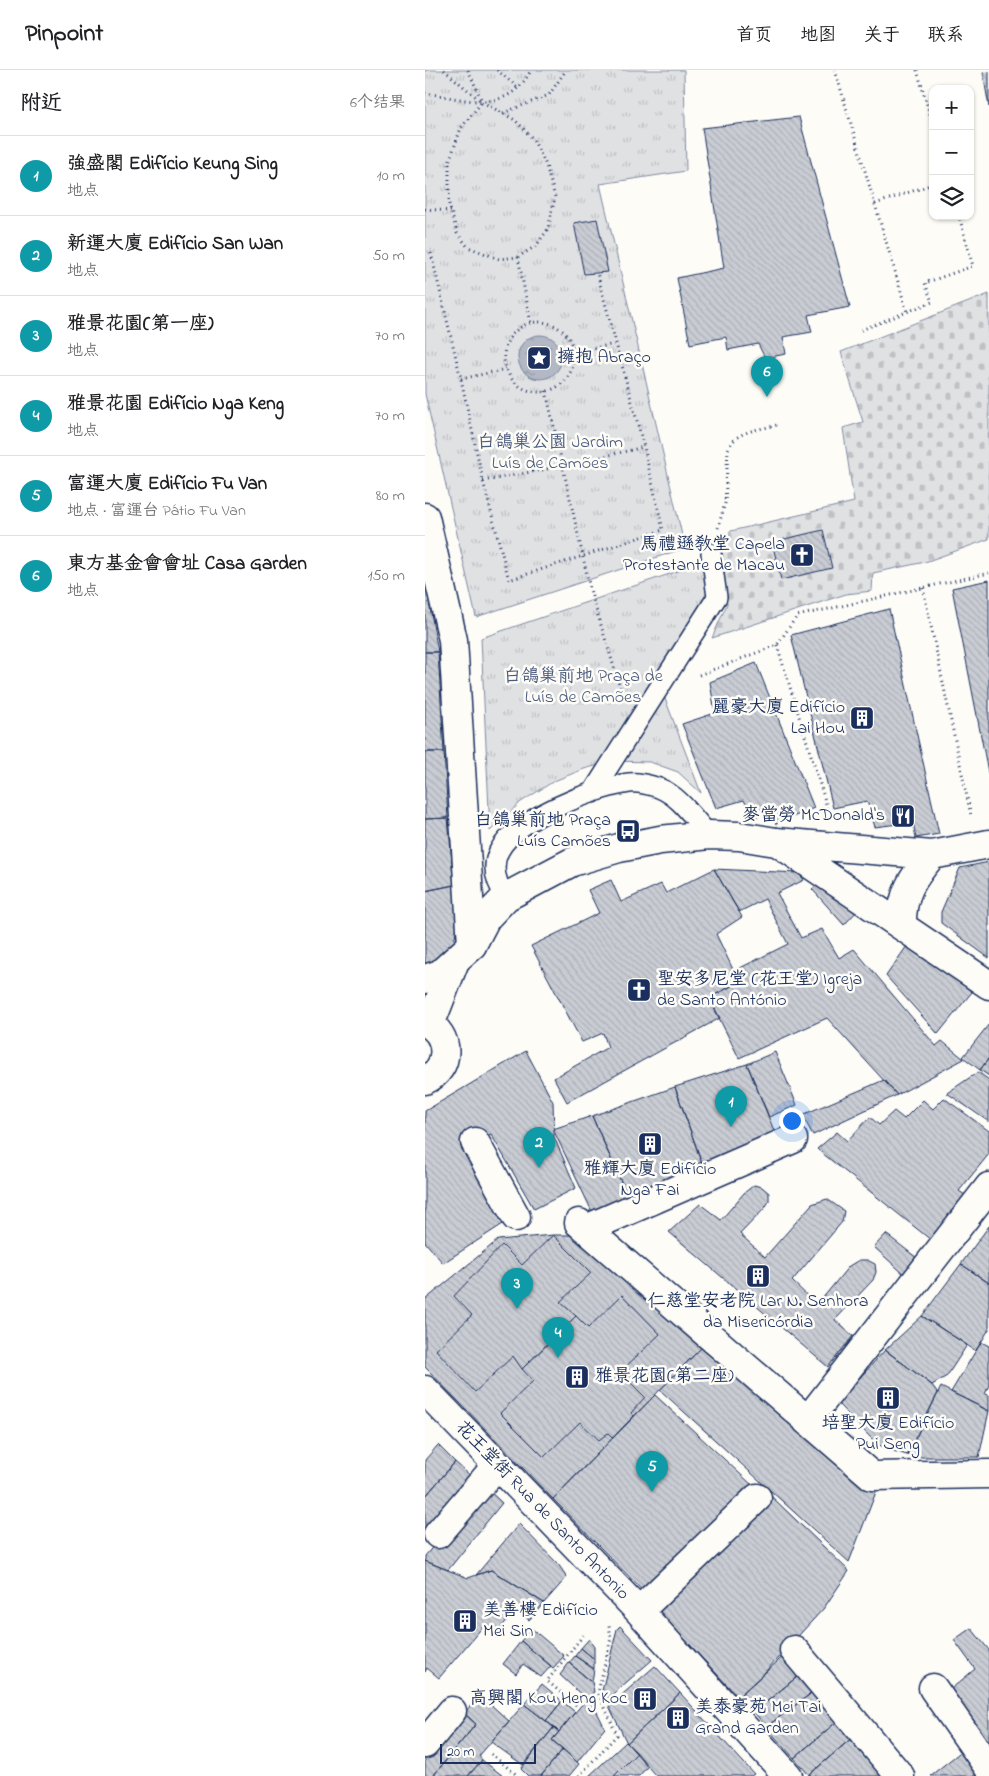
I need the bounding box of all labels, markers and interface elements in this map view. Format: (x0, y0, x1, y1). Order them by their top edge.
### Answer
text: Pinpoint (25, 17, 103, 52)
text: 首页 (736, 23, 772, 49)
text: 地图 (800, 23, 836, 49)
text: 关于 (864, 23, 900, 49)
text: 联系 (928, 23, 964, 49)
map controls (929, 85, 974, 220)
button: + (929, 85, 974, 130)
text: 附近 (20, 89, 62, 119)
text: 6个结果 (350, 91, 405, 115)
button: − (929, 130, 974, 175)
text: 強盛閣 Edifício Keung Sing (67, 151, 278, 178)
text: 1 (33, 164, 39, 188)
text: 10 m (377, 164, 405, 188)
button: layers (929, 175, 974, 220)
text: 地点 (67, 179, 99, 203)
text: 新運大廈 Edifício San Wan (67, 231, 283, 258)
text: 2 (32, 244, 40, 268)
text: 50 m (373, 244, 405, 268)
text: 地点 (67, 259, 99, 283)
text: 雅景花園(第一座) (67, 311, 214, 338)
text: 3 (33, 324, 39, 348)
text: 70 m (375, 324, 405, 348)
text: 地点 (67, 339, 99, 363)
place icon: 擁抱 Abraço (526, 345, 552, 371)
place label: 擁抱 Abraço (557, 345, 651, 371)
pin: 6 (751, 356, 783, 397)
text: 雅景花園 Edifício Nga Keng (67, 391, 284, 418)
text: 4 (33, 404, 39, 428)
text: 70 m (375, 404, 405, 428)
text: 地点 (67, 419, 99, 443)
park label: 白鴿巢公園 Jardim Luís de Camões (477, 430, 623, 477)
text: 富運大廈 Edifício Fu Van (67, 471, 267, 498)
text: 5 (31, 484, 41, 508)
text: 80 m (376, 484, 405, 508)
text: 地点 · 富運台 Pátio Fu Van (67, 499, 246, 523)
place label: 馬禮遜教堂 Capela Protestante de Macau (623, 532, 785, 579)
church icon: 馬禮遜教堂 Capela Protestante de Macau (789, 542, 815, 568)
text: 東方基金會會址 Casa Garden (67, 551, 307, 578)
text: 6 (32, 564, 40, 588)
text: 150 m (367, 564, 405, 588)
text: 地点 (67, 579, 99, 603)
park label: 白鴿巢前地 Praça de Luís de Camões (503, 664, 664, 711)
place label: 麗豪大廈 Edifício Lai Hou (712, 695, 845, 742)
building icon: 麗豪大廈 Edifício Lai Hou (849, 705, 875, 731)
place label: 麥當勞 McDonald's (742, 803, 885, 829)
restaurant icon: 麥當勞 McDonald's (890, 803, 916, 829)
place label: 白鴿巢前地 Praça Luís Camões (474, 808, 611, 855)
bus stop icon: 白鴿巢前地 Praça Luís Camões (615, 818, 641, 844)
place label: 聖安多尼堂 (花王堂) Igreja de Santo António (657, 967, 862, 1014)
church icon: 聖安多尼堂 (花王堂) Igreja de Santo António (626, 977, 652, 1003)
pin: 1 (715, 1086, 747, 1127)
your location (779, 1108, 805, 1134)
pin: 2 (523, 1127, 555, 1168)
building icon: 雅輝大廈 Edifício Nga Fai (637, 1131, 663, 1157)
place label: 雅輝大廈 Edifício Nga Fai (584, 1157, 716, 1205)
building icon: 仁慈堂安老院 Lar N. Senhora da Misericórdia (745, 1263, 771, 1289)
pin: 3 (501, 1268, 533, 1309)
place label: 仁慈堂安老院 Lar N. Senhora da Misericórdia (648, 1289, 869, 1336)
pin: 4 (542, 1317, 574, 1358)
building icon: 雅景花園(第二座) (564, 1364, 590, 1390)
place label: 雅景花園(第二座) (595, 1364, 734, 1390)
building icon: 培聖大廈 Edifício Pui Seng (875, 1385, 901, 1411)
place label: 培聖大廈 Edifício Pui Seng (822, 1411, 954, 1459)
street label: 花王堂街 Rua de Santo Antonio (449, 1415, 635, 1607)
pin: 5 (636, 1451, 668, 1492)
place label: 美善樓 Edifício Mei Sin (483, 1598, 598, 1645)
building icon: 美善樓 Edifício Mei Sin (452, 1608, 478, 1634)
place label: 高興閣 Kou Heng Koc (470, 1686, 627, 1713)
building icon: 高興閣 Kou Heng Koc (632, 1686, 658, 1712)
place label: 美泰豪苑 Mei Tai Grand Garden (695, 1695, 822, 1742)
building icon: 美泰豪苑 Mei Tai Grand Garden (665, 1705, 691, 1731)
scale bar (440, 1741, 536, 1764)
text: 20 m (447, 1742, 474, 1763)

